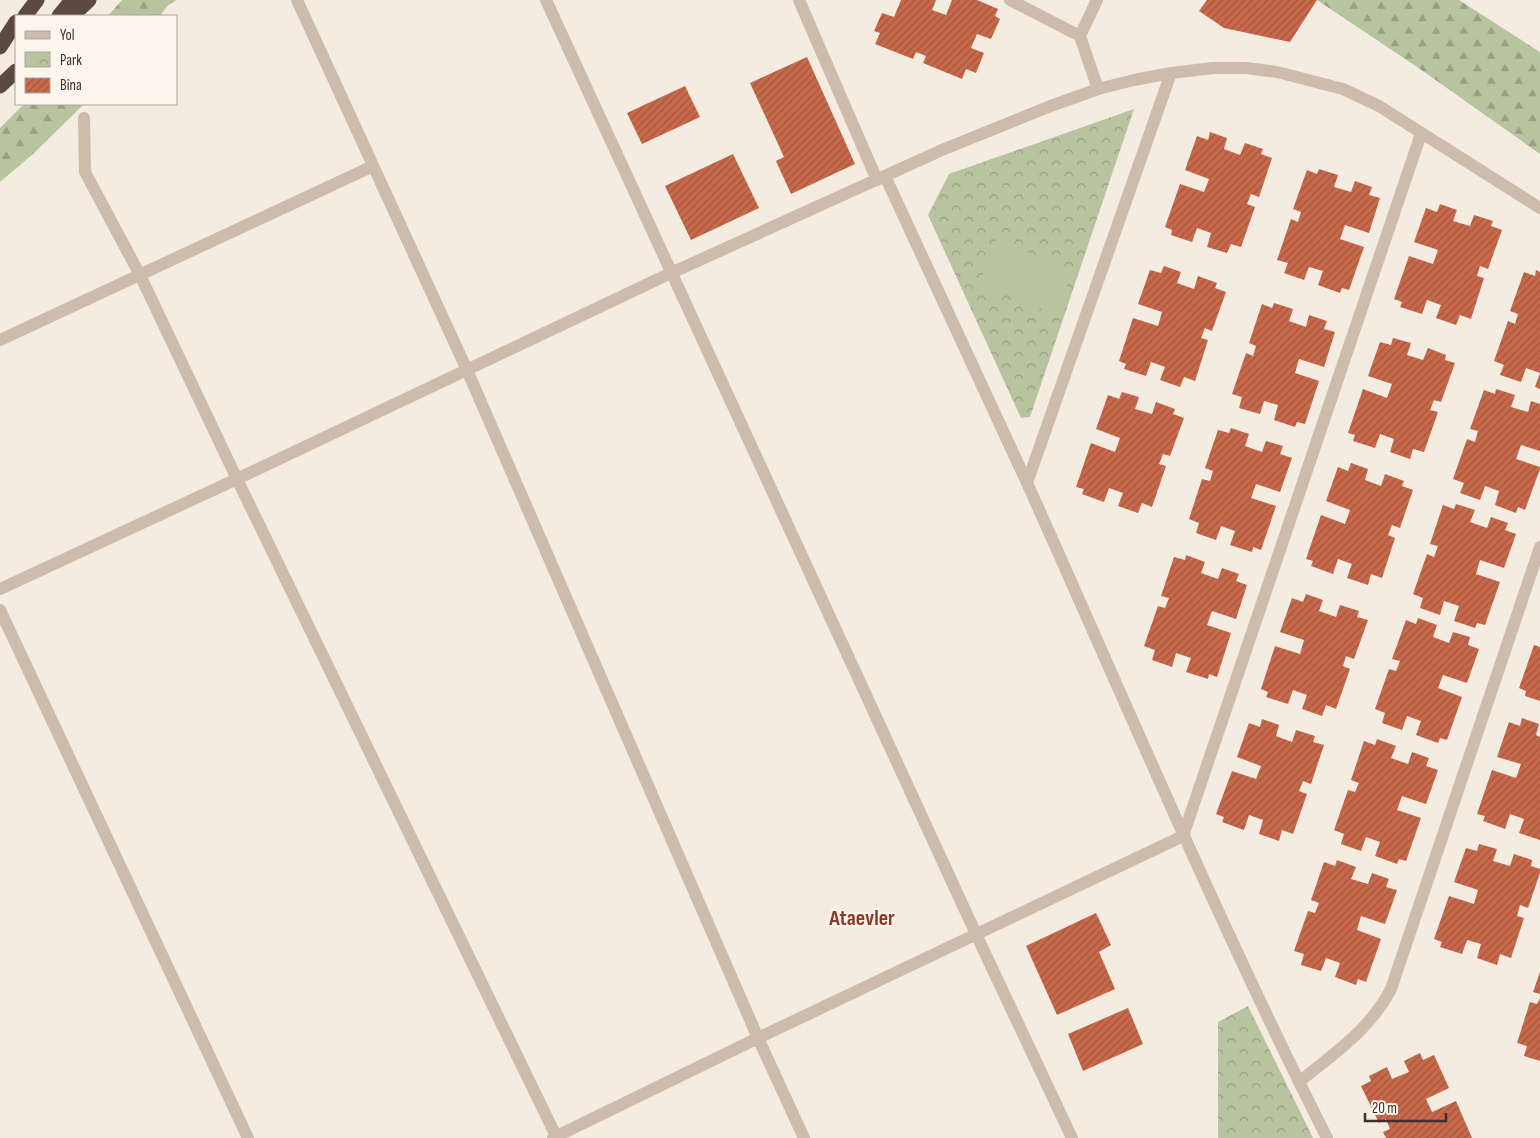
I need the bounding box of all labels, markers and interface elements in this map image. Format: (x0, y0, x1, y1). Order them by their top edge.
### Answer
legend (15, 15, 178, 105)
text: Yol (60, 26, 75, 45)
text: Park (60, 51, 82, 70)
text: Bina (60, 76, 82, 95)
district label: Ataevler (828, 905, 895, 932)
scale bar (1365, 1090, 1446, 1122)
text: 20 m (1372, 1099, 1397, 1118)

